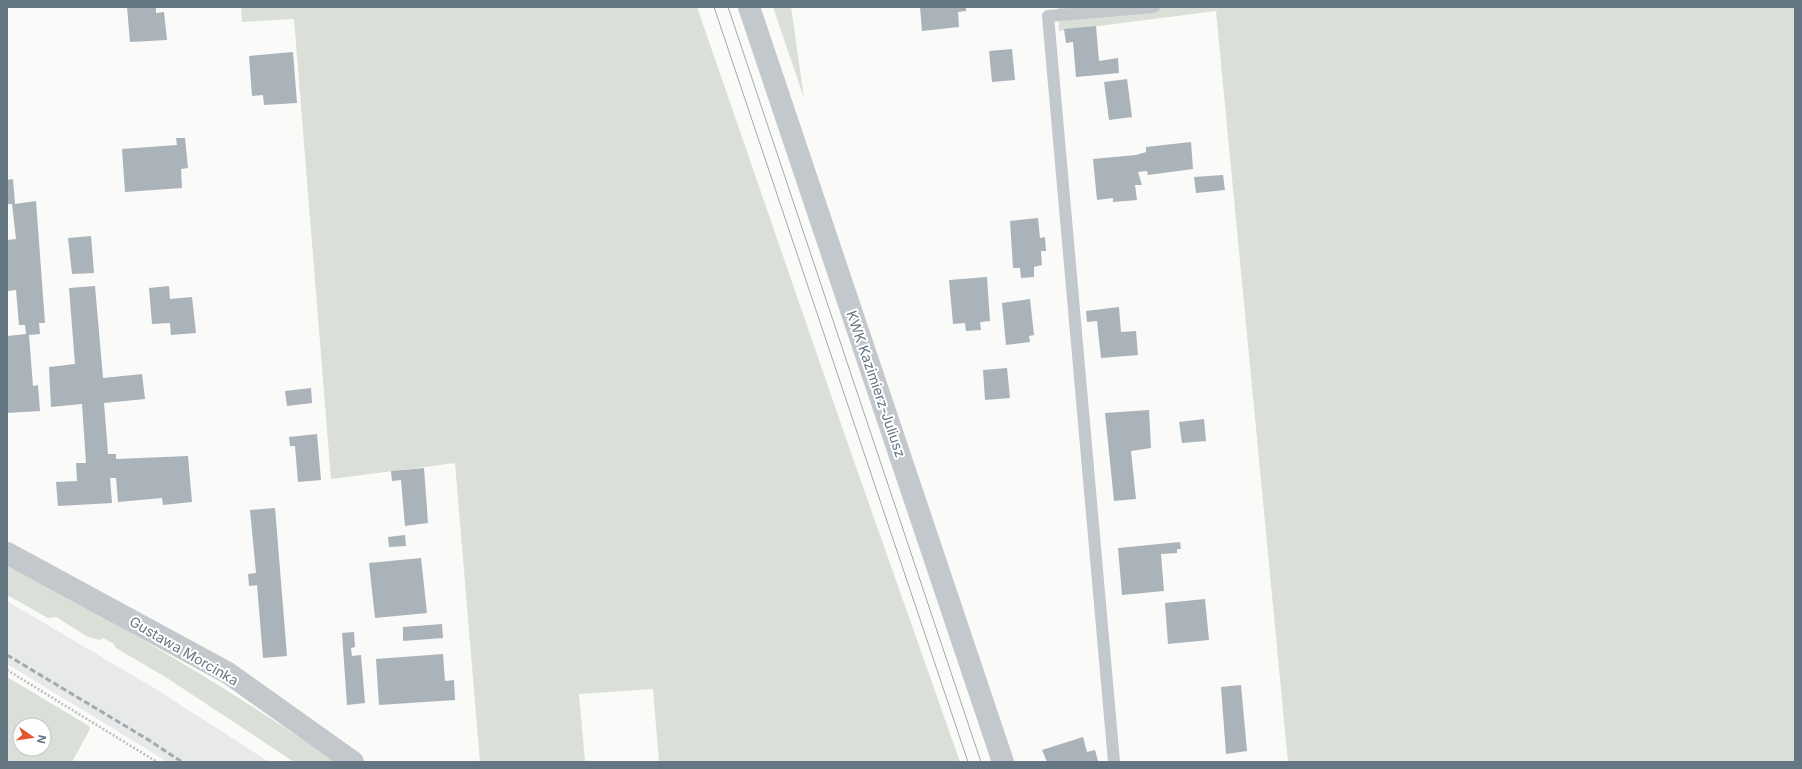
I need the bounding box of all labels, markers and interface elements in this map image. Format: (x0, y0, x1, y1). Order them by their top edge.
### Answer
street label: KWK Kazimierz-Juliusz (843, 308, 910, 459)
street label: Gustawa Morcinka (127, 612, 242, 689)
north arrow (12, 717, 52, 757)
text: N (34, 734, 50, 745)

